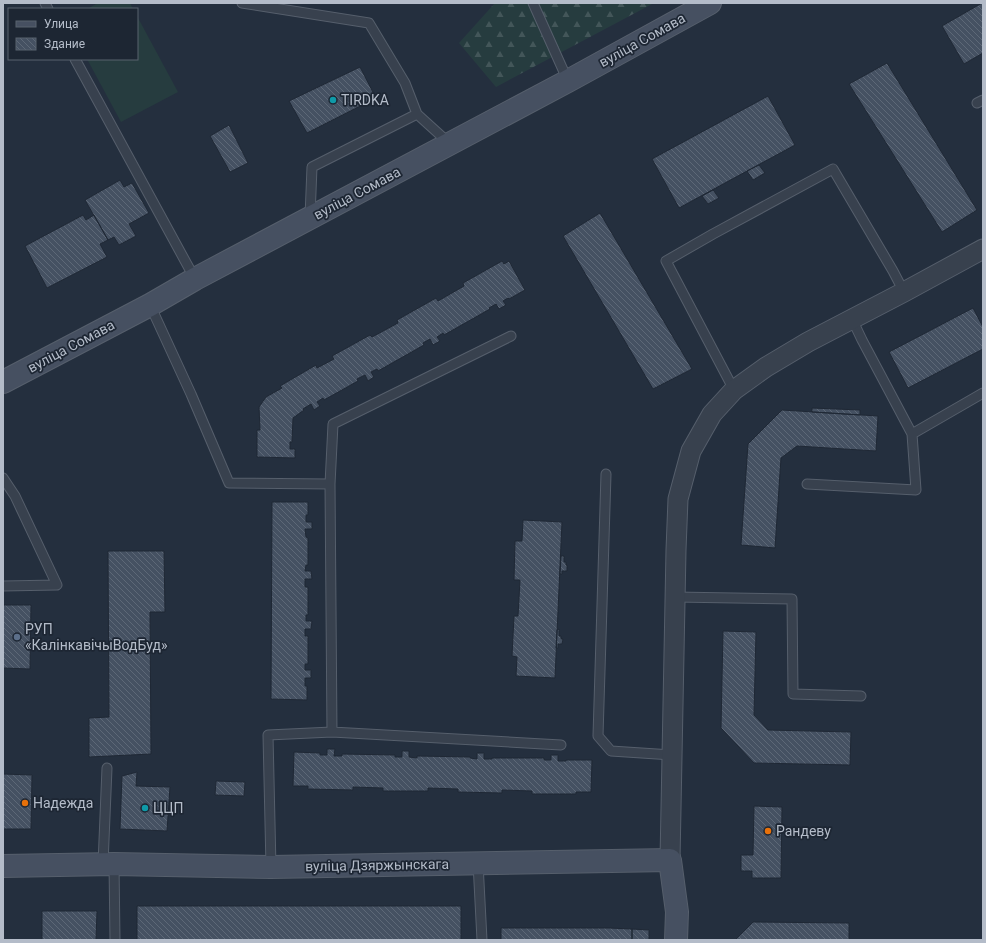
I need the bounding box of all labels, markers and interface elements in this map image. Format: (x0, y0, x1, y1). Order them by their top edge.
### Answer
legend (8, 8, 138, 60)
street label: вуліца Сомава (596, 10, 688, 70)
text: Улица (44, 17, 79, 31)
text: Здание (44, 37, 85, 51)
place label: TIRDKA (341, 92, 389, 108)
marker: TIRDKA (328, 95, 338, 105)
street label: вуліца Сомава (311, 163, 403, 223)
street label: вуліца Сомава (25, 316, 117, 376)
place label: РУП «КалінкавічыВодБуд» (25, 621, 168, 653)
marker: РУП «КалінкавічыВодБуд» (12, 632, 22, 642)
place label: Надежда (33, 795, 93, 811)
marker: Надежда (20, 798, 30, 808)
place label: ЦЦП (153, 800, 183, 816)
marker: ЦЦП (140, 803, 150, 813)
place label: Рандеву (776, 823, 831, 839)
marker: Рандеву (763, 826, 773, 836)
street label: вуліца Дзяржынскага (305, 856, 449, 874)

